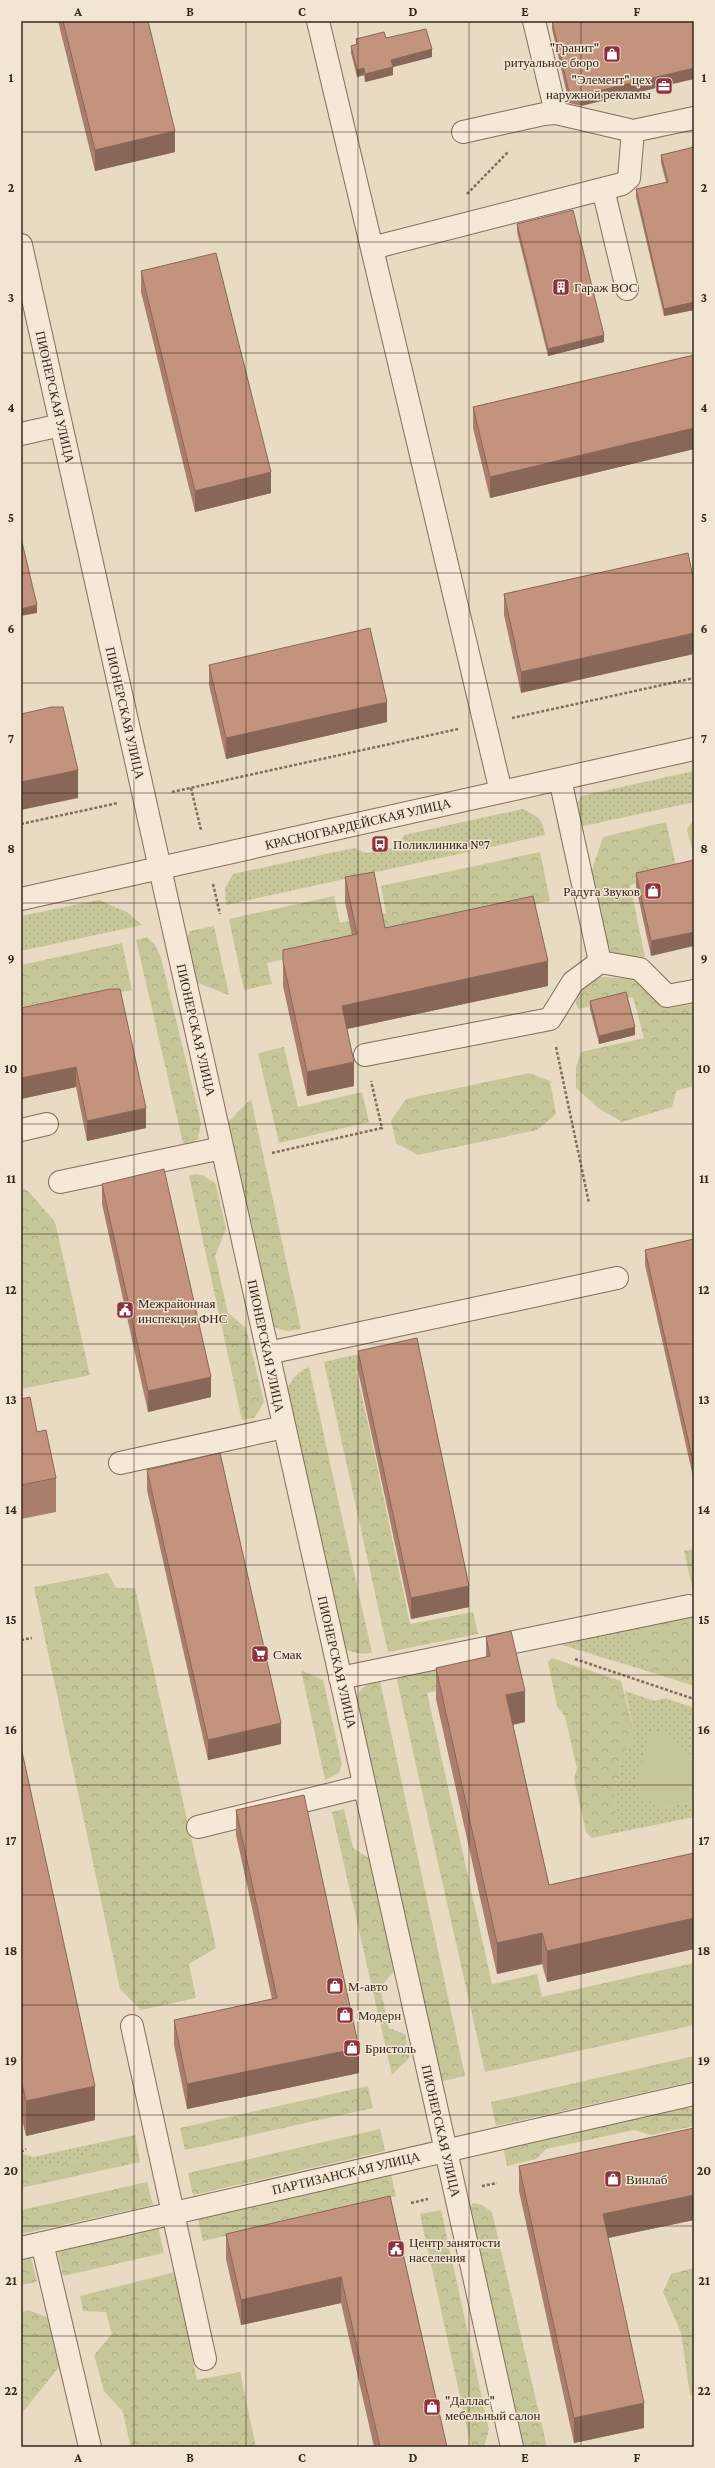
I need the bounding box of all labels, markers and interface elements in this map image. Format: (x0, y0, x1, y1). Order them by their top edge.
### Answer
text: A (73, 4, 82, 19)
text: B (186, 4, 194, 19)
text: C (298, 4, 306, 19)
text: D (409, 4, 418, 19)
text: E (521, 4, 529, 19)
text: F (634, 4, 641, 19)
place label: "Гранит" ритуальное бюро (504, 40, 599, 70)
shop icon: "Гранит" ритуальное бюро (602, 44, 622, 64)
text: 1 (9, 70, 14, 85)
text: 1 (702, 70, 707, 85)
place label: "Элемент" цех наружной рекламы (546, 72, 651, 102)
office icon: "Элемент" цех наружной рекламы (654, 76, 674, 96)
text: 2 (8, 180, 15, 195)
text: 2 (701, 180, 708, 195)
building icon: Гараж ВОС (551, 277, 571, 297)
place label: Гараж ВОС (574, 280, 638, 295)
text: 3 (8, 290, 14, 305)
text: 3 (701, 290, 707, 305)
street label: ПИОНЕРСКАЯ УЛИЦА (32, 329, 78, 465)
text: 4 (7, 400, 15, 415)
text: 4 (700, 400, 708, 415)
text: 5 (8, 510, 14, 525)
text: 5 (701, 510, 707, 525)
text: 6 (7, 621, 15, 636)
text: 6 (700, 621, 708, 636)
street label: ПИОНЕРСКАЯ УЛИЦА (102, 645, 148, 781)
text: 7 (8, 731, 14, 746)
text: 7 (701, 731, 707, 746)
street label: КРАСНОГВАРДЕЙСКАЯ УЛИЦА (264, 795, 453, 853)
bus stop icon: Поликлиника №7 (370, 834, 390, 854)
place label: Поликлиника №7 (393, 837, 490, 852)
text: 8 (7, 841, 15, 856)
text: 8 (700, 841, 708, 856)
shop icon: Радуга Звуков (643, 881, 663, 901)
place label: Радуга Звуков (563, 884, 640, 899)
text: 9 (7, 951, 15, 966)
text: 9 (700, 951, 708, 966)
street label: ПИОНЕРСКАЯ УЛИЦА (173, 962, 219, 1098)
text: 10 (5, 1061, 17, 1076)
text: 10 (698, 1061, 710, 1076)
text: 11 (6, 1171, 16, 1186)
text: 11 (699, 1171, 709, 1186)
street label: ПИОНЕРСКАЯ УЛИЦА (245, 1278, 288, 1414)
text: 12 (5, 1282, 17, 1297)
text: 12 (698, 1282, 710, 1297)
place label: Межрайонная инспекция ФНС (138, 1296, 227, 1326)
public building icon: Межрайонная инспекция ФНС (115, 1300, 135, 1320)
text: 13 (5, 1392, 17, 1407)
text: 13 (698, 1392, 710, 1407)
text: 14 (5, 1502, 17, 1517)
text: 14 (698, 1502, 710, 1517)
street label: ПИОНЕРСКАЯ УЛИЦА (314, 1594, 360, 1730)
text: 15 (5, 1612, 17, 1627)
text: 15 (698, 1612, 710, 1627)
supermarket icon: Смак (250, 1644, 270, 1664)
place label: Смак (273, 1647, 303, 1662)
text: 16 (5, 1722, 17, 1737)
text: 16 (698, 1722, 710, 1737)
text: 17 (5, 1833, 17, 1848)
text: 17 (698, 1833, 710, 1848)
text: 18 (5, 1943, 17, 1958)
text: 18 (698, 1943, 710, 1958)
shop icon: М-авто (325, 1976, 345, 1996)
place label: М-авто (348, 1979, 388, 1994)
shop icon: Модерн (335, 2005, 355, 2025)
place label: Модерн (358, 2008, 401, 2023)
shop icon: Бристоль (342, 2038, 362, 2058)
place label: Бристоль (365, 2041, 416, 2056)
text: 19 (5, 2053, 17, 2068)
text: 19 (698, 2053, 710, 2068)
street label: ПИОНЕРСКАЯ УЛИЦА (418, 2063, 464, 2199)
street label: ПАРТИЗАНСКАЯ УЛИЦА (271, 2149, 422, 2197)
text: 20 (4, 2163, 18, 2178)
text: 20 (697, 2163, 711, 2178)
shop icon: Винлаб (603, 2169, 623, 2189)
place label: Винлаб (626, 2172, 668, 2187)
place label: Центр занятости населения (409, 2235, 501, 2265)
public building icon: Центр занятости населения (386, 2239, 406, 2259)
text: 21 (5, 2273, 17, 2288)
text: 21 (698, 2273, 710, 2288)
text: 22 (4, 2383, 18, 2398)
text: 22 (697, 2383, 711, 2398)
place label: "Даллас" мебельный салон (445, 2393, 541, 2423)
shop icon: "Даллас" мебельный салон (422, 2397, 442, 2417)
text: A (73, 2450, 82, 2465)
text: B (186, 2450, 194, 2465)
text: C (298, 2450, 306, 2465)
text: D (409, 2450, 418, 2465)
text: E (521, 2450, 529, 2465)
text: F (634, 2450, 641, 2465)

